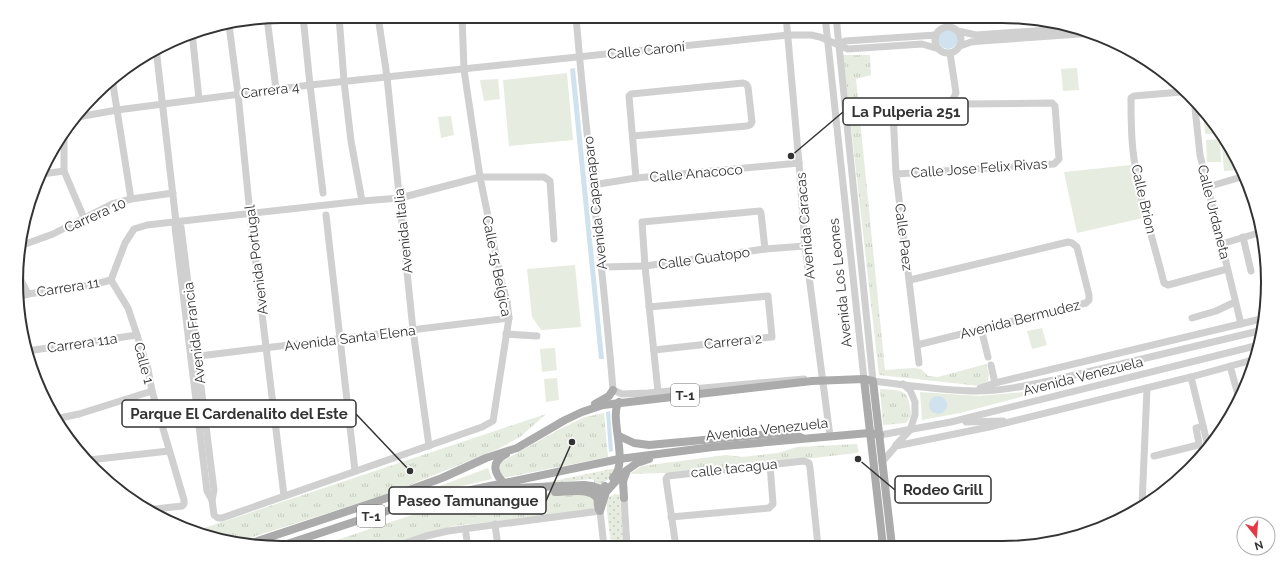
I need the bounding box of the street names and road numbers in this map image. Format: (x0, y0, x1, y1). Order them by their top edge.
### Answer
street label: Calle Caroní (606, 38, 687, 62)
street label: Carrera 4 (240, 78, 300, 102)
street label: Avenida Capanaparo (580, 135, 610, 271)
street label: Calle Jose Felix Rivas (910, 155, 1048, 181)
street label: Calle Anacoco (649, 161, 743, 185)
street label: Calle Brion (1128, 163, 1160, 235)
street label: Calle Urdaneta (1195, 163, 1233, 261)
street label: Avenida Caracas (792, 172, 818, 280)
street label: Avenida Italia (391, 188, 415, 274)
street label: Carrera 10 (62, 194, 128, 236)
street label: Calle Paez (892, 202, 916, 272)
street label: Avenida Portugal (241, 204, 271, 316)
street label: Calle 15 Belgica (479, 214, 515, 318)
street label: Avenida Los Leones (825, 217, 855, 348)
street label: Calle Guatopo (657, 244, 751, 272)
street label: Carrera 11 (36, 274, 100, 300)
street label: Avenida Francia (180, 281, 208, 385)
street label: Avenida Bermudez (958, 296, 1082, 342)
street label: Avenida Santa Elena (284, 322, 416, 354)
street label: Carrera 11a (46, 330, 118, 356)
street label: Carrera 2 (703, 330, 763, 352)
street label: Calle 1 (131, 340, 157, 386)
street label: Avenida Venezuela (1021, 353, 1145, 399)
road number: T-1 (671, 384, 699, 406)
street label: Avenida Venezuela (705, 415, 829, 443)
street label: calle tacagua (690, 455, 778, 481)
road number: T-1 (357, 505, 385, 527)

